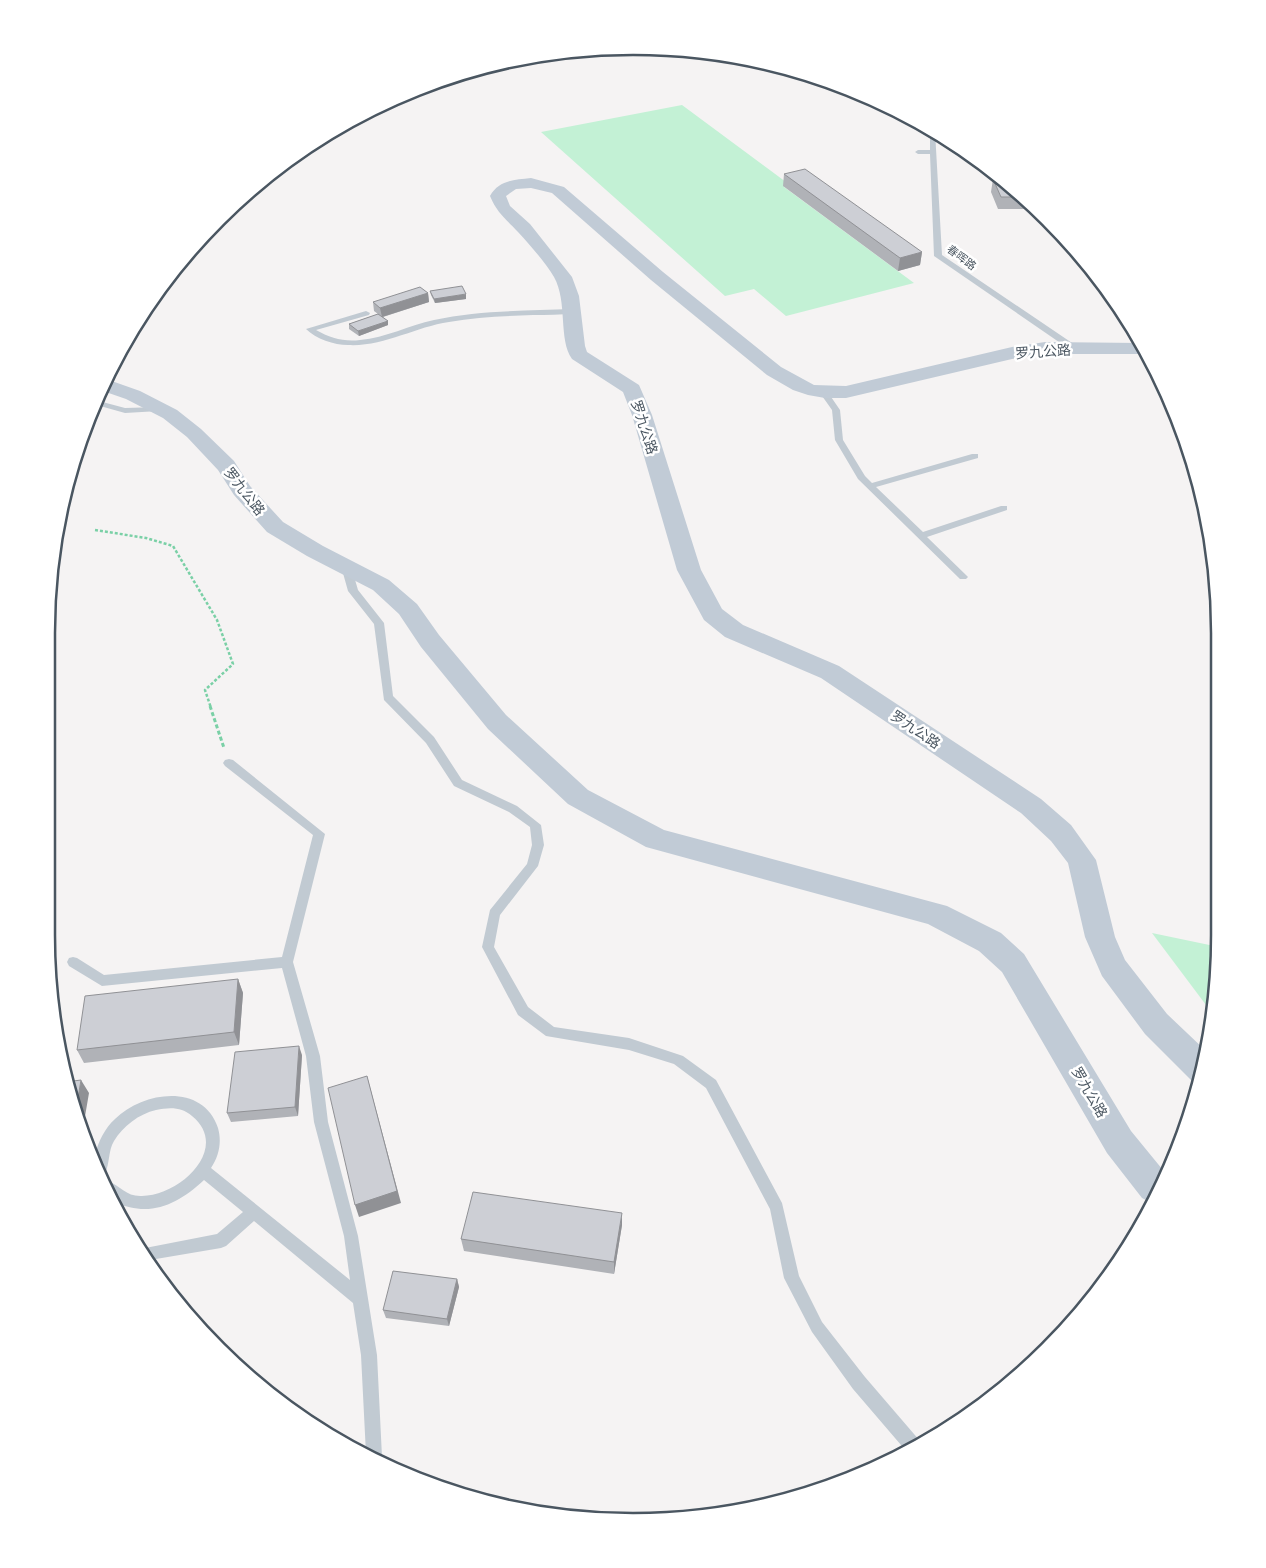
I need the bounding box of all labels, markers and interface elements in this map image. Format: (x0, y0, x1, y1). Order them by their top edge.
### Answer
street label: 春晖路 (945, 242, 979, 272)
street label: 罗九公路 (1014, 341, 1072, 361)
street label: 罗九公路 (628, 398, 662, 456)
street label: 罗九公路 (221, 464, 269, 518)
street label: 罗九公路 (888, 706, 944, 752)
street label: 罗九公路 (1069, 1064, 1111, 1120)

